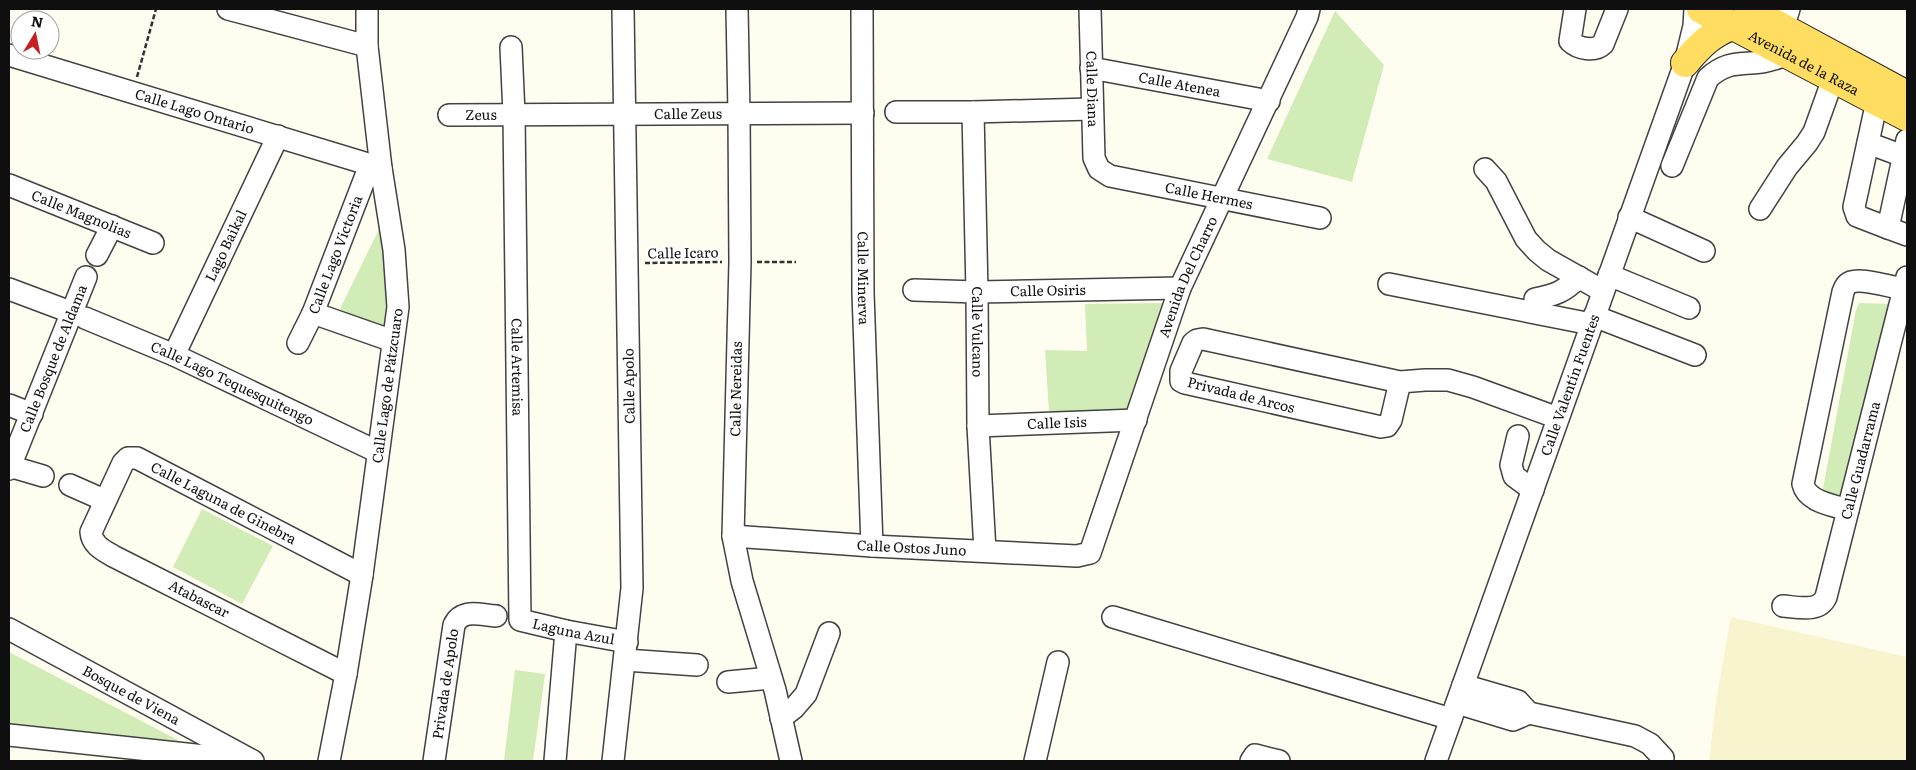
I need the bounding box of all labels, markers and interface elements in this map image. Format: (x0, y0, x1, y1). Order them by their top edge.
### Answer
north arrow (10, 10, 60, 60)
text: N (30, 10, 45, 32)
street label: Avenida de la Raza (1745, 25, 1863, 99)
street label: Calle Diana (1082, 51, 1104, 128)
street label: Calle Atenea (1137, 66, 1223, 101)
street label: Calle Lago Ontario (133, 83, 257, 138)
street label: Calle Zeus (654, 103, 722, 123)
street label: Zeus (465, 104, 497, 124)
street label: Calle Hermes (1164, 176, 1255, 213)
street label: Calle Magnolias (29, 184, 135, 242)
street label: Calle Lago Victoria (303, 192, 367, 317)
street label: Lago Baikal (199, 206, 251, 284)
street label: Avenida Del Charro (1153, 213, 1221, 340)
street label: Calle Minerva (854, 231, 875, 326)
street label: Calle Icaro (647, 241, 719, 263)
street label: Calle Osiris (1010, 279, 1086, 300)
street label: Calle Bosque de Aldama (14, 281, 91, 435)
street label: Calle Vulcano (968, 286, 989, 378)
street label: Calle Lago de Pátzcuaro (366, 307, 407, 464)
street label: Calle Valentín Fuentes (1535, 311, 1604, 458)
street label: Calle Artemisa (507, 318, 529, 417)
street label: Calle Lago Tequesquitengo (148, 335, 317, 429)
street label: Calle Nereidas (724, 341, 746, 437)
street label: Calle Apolo (617, 348, 639, 424)
street label: Privada de Arcos (1185, 371, 1297, 417)
street label: Calle Guadarrama (1835, 399, 1884, 522)
street label: Calle Isis (1027, 411, 1087, 433)
street label: Calle Laguna de Ginebra (148, 456, 301, 549)
street label: Calle Ostos Juno (856, 534, 967, 560)
street label: Atabascar (166, 574, 234, 622)
street label: Laguna Azul (531, 612, 617, 649)
street label: Privada de Apolo (426, 627, 462, 740)
street label: Bosque de Viena (79, 660, 184, 729)

